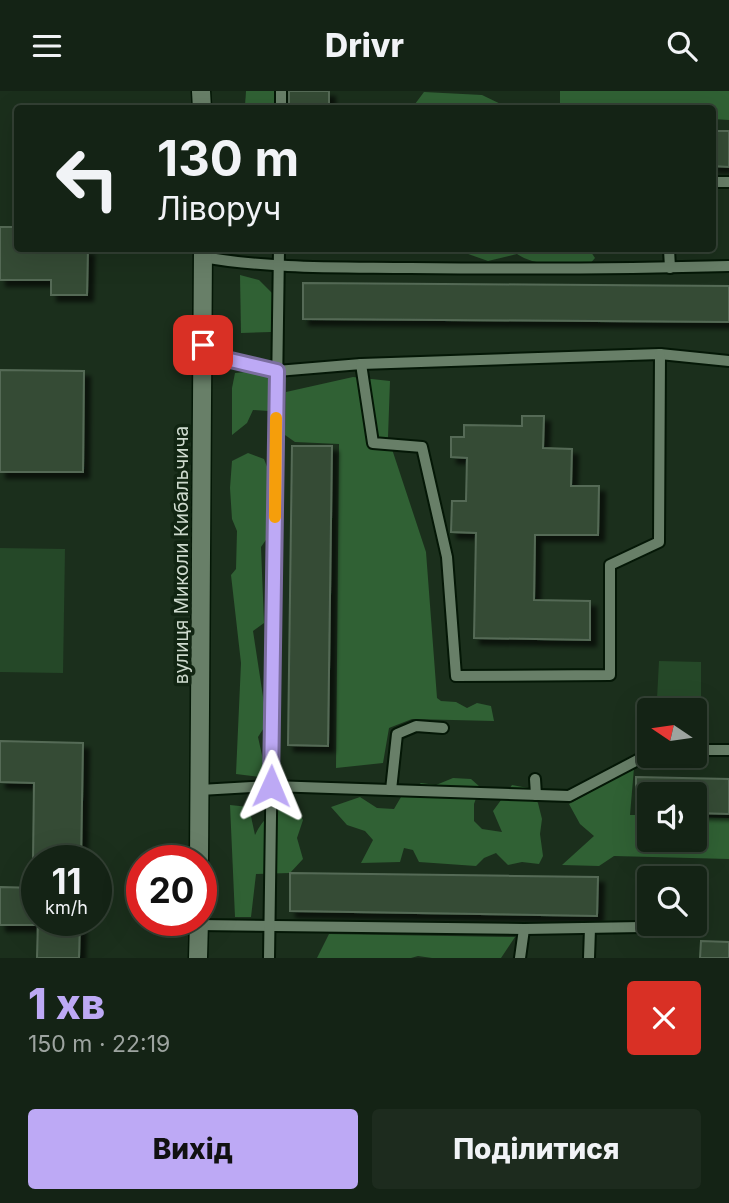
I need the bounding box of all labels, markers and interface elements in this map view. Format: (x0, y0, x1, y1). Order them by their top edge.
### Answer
text: Drivr (325, 26, 404, 65)
icon: menu (28, 27, 66, 65)
icon: search (663, 27, 701, 65)
text: 130 m (157, 129, 299, 188)
icon: left (42, 133, 133, 224)
text: Ліворуч (157, 189, 281, 228)
pin (173, 315, 233, 375)
icon: arrive (184, 326, 222, 364)
street label: вулиця Миколи Кибальчича (170, 426, 193, 684)
north arrow (637, 698, 707, 768)
map controls (637, 698, 707, 936)
position arrow (234, 749, 308, 823)
button: sound (637, 782, 707, 852)
speed limit sign: 20 (126, 845, 217, 936)
text: 11 (51, 860, 82, 902)
button: search (637, 866, 707, 936)
text: km/h (45, 897, 88, 918)
text: 1 хв (28, 978, 105, 1029)
button: close (627, 981, 701, 1055)
text: 150 m · 22:19 (28, 1030, 170, 1058)
button: Вихід (28, 1109, 358, 1189)
button: Поділитися (372, 1109, 701, 1189)

